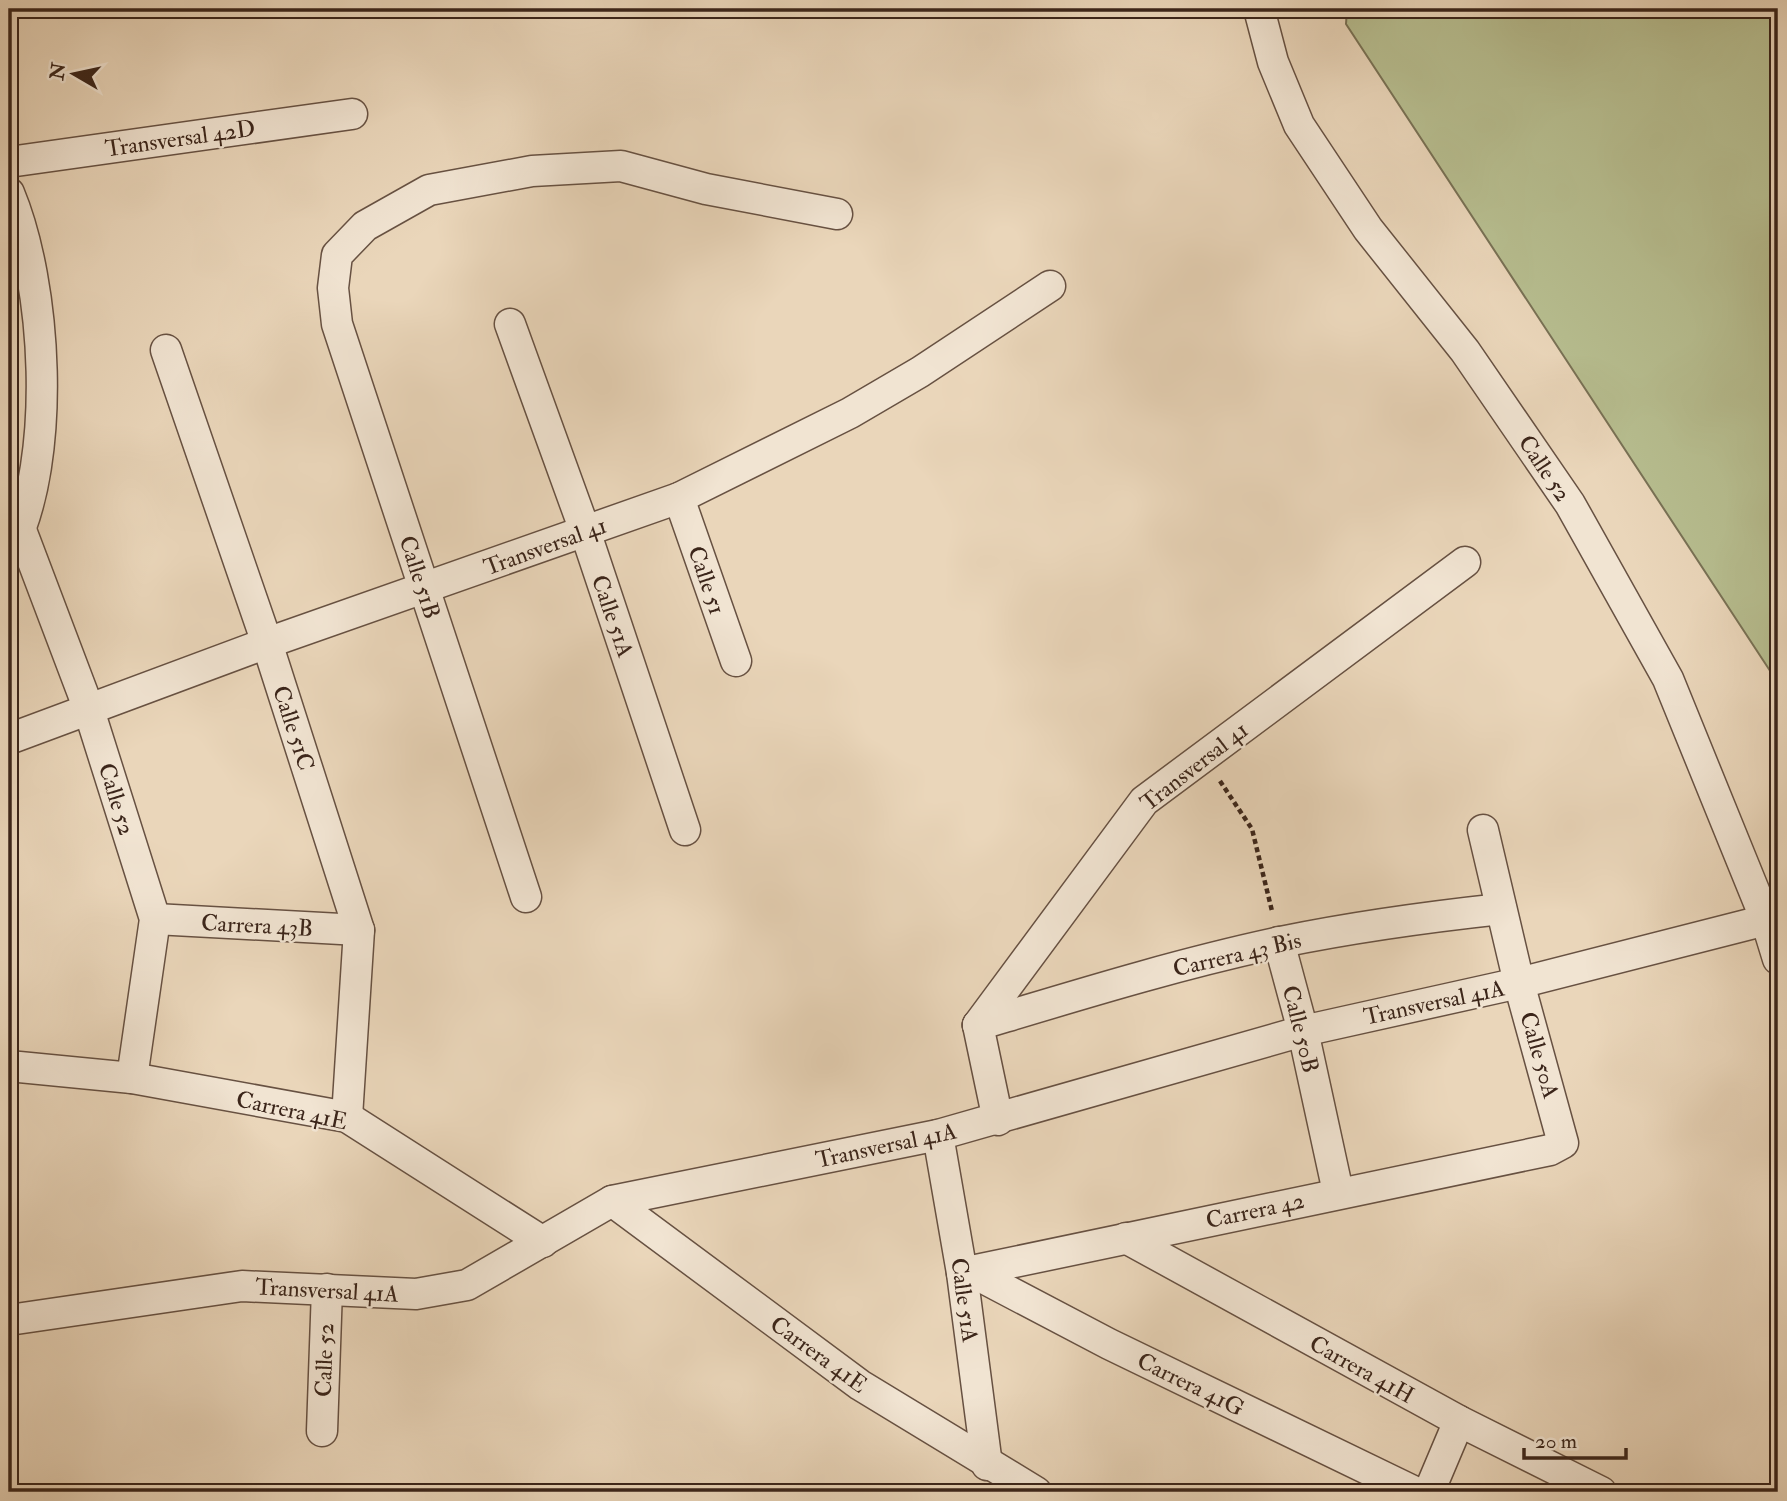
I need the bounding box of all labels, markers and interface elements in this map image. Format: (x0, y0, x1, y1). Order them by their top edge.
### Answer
north arrow (38, 38, 108, 108)
text: N (45, 60, 72, 83)
street label: Transversal 42D (103, 114, 257, 163)
street label: Calle 52 (1512, 429, 1577, 507)
street label: Transversal 41 (480, 511, 611, 582)
street label: Calle 51B (392, 532, 447, 622)
street label: Calle 51 (681, 542, 732, 618)
street label: Calle 51A (585, 571, 640, 662)
street label: Calle 51C (266, 682, 321, 774)
street label: Transversal 41 (1135, 715, 1254, 818)
street label: Calle 52 (92, 760, 141, 839)
street label: Carrera 43B (200, 908, 314, 943)
street label: Carrera 43 Bis (1170, 926, 1304, 983)
street label: Transversal 41A (1361, 973, 1508, 1032)
street label: Calle 50B (1276, 982, 1325, 1076)
street label: Calle 50A (1513, 1009, 1566, 1102)
street label: Carrera 41E (234, 1085, 350, 1136)
street label: Transversal 41A (813, 1116, 960, 1175)
street label: Carrera 42 (1203, 1186, 1307, 1235)
street label: Calle 51A (944, 1256, 985, 1345)
street label: Transversal 41A (255, 1272, 400, 1309)
street label: Carrera 41E (764, 1309, 873, 1399)
street label: Calle 52 (309, 1323, 340, 1398)
street label: Carrera 41H (1304, 1329, 1419, 1410)
street label: Carrera 41G (1132, 1346, 1249, 1423)
scale bar (1524, 1417, 1626, 1461)
text: 20 m (1535, 1428, 1577, 1455)

